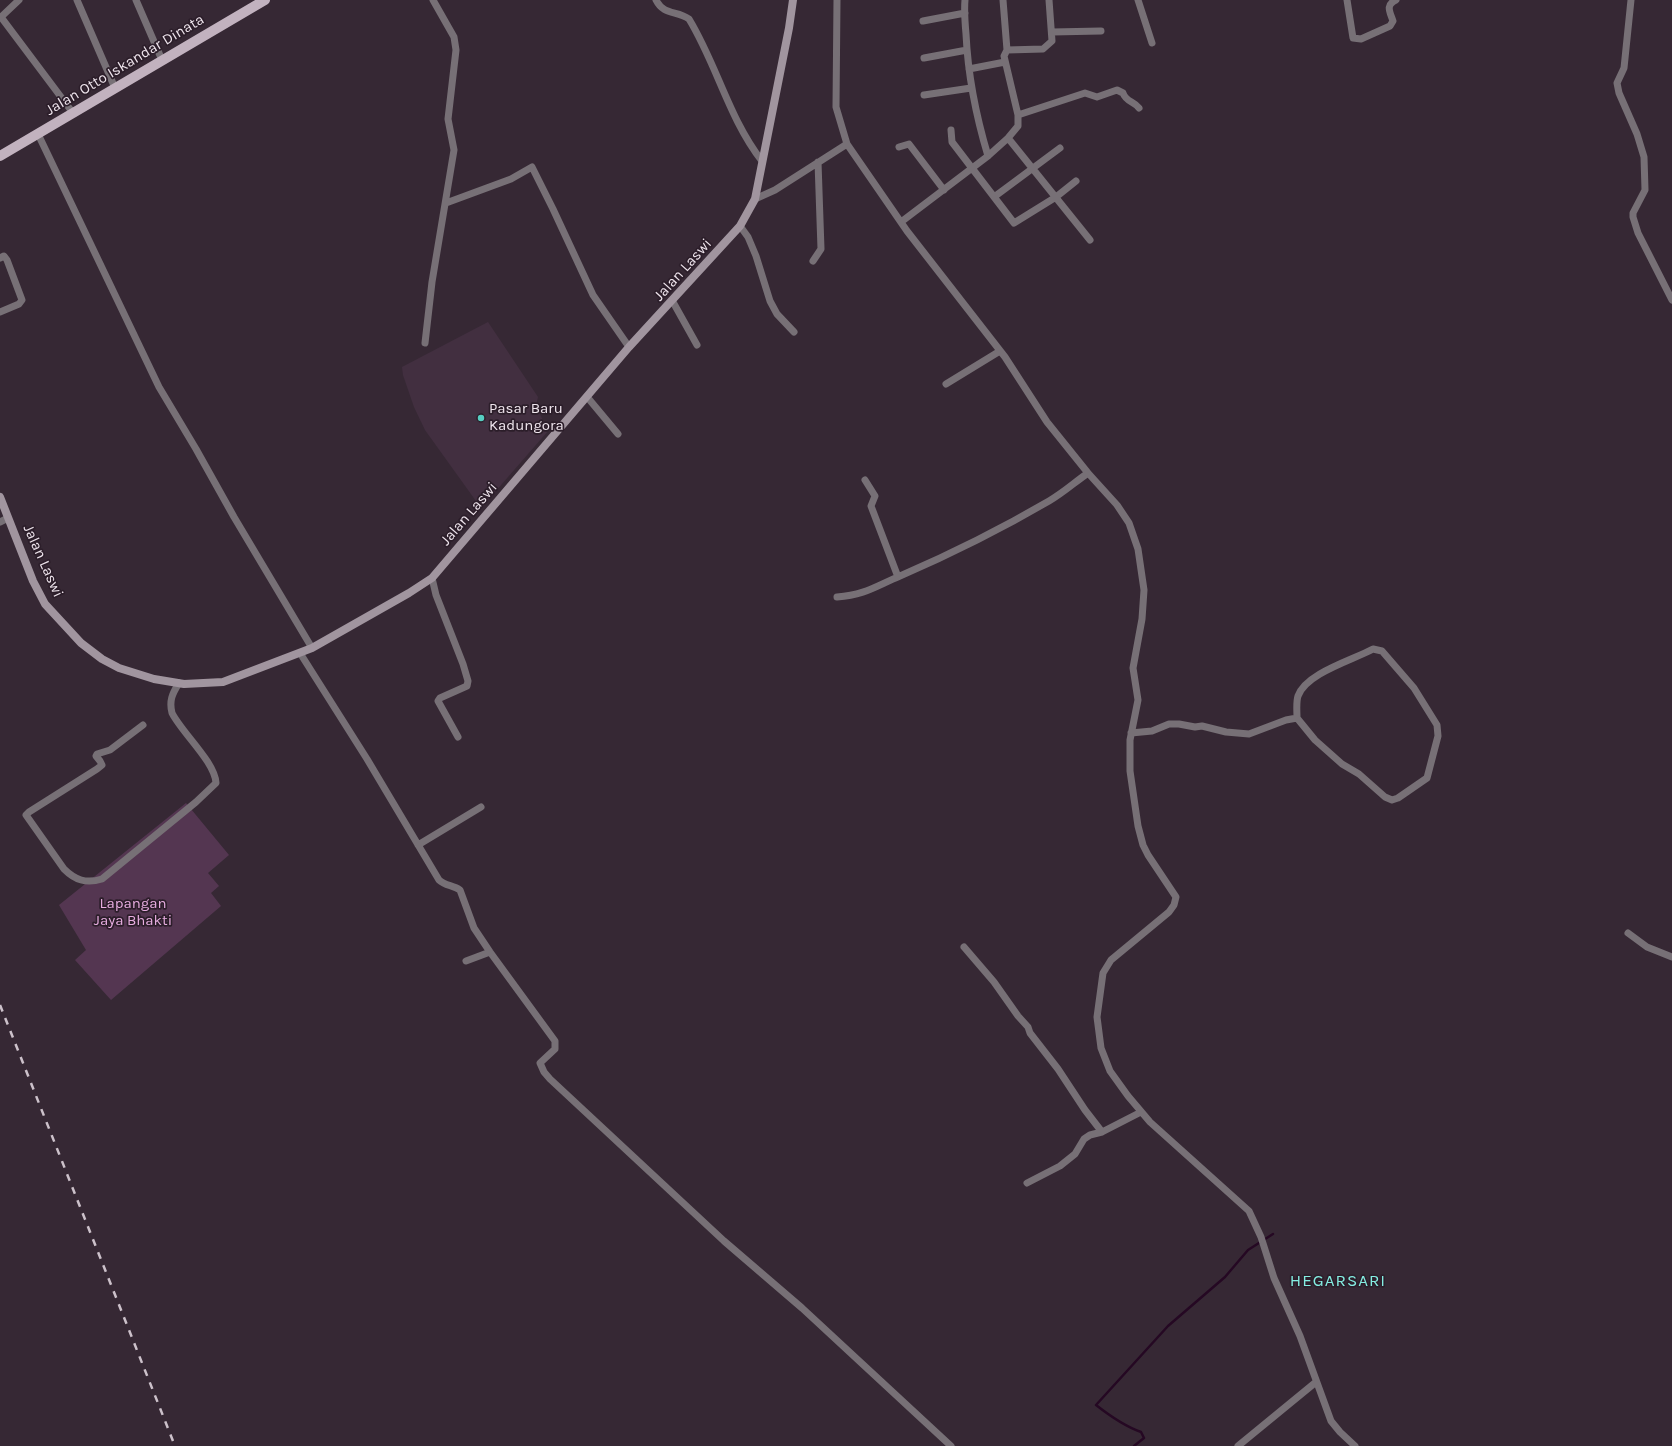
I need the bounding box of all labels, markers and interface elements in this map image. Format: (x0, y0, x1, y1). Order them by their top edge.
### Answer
street label: Jalan Otto Iskandar Dinata (43, 11, 207, 119)
street label: Jalan Laswi (650, 235, 716, 305)
place label: Pasar Baru Kadungora (489, 400, 564, 435)
marker: Pasar Baru Kadungora (476, 413, 486, 423)
street label: Jalan Laswi (437, 479, 501, 549)
street label: Jalan Laswi (19, 522, 67, 600)
park label: Lapangan Jaya Bhakti (94, 895, 172, 930)
district label: HEGARSARI (1290, 1271, 1386, 1291)

